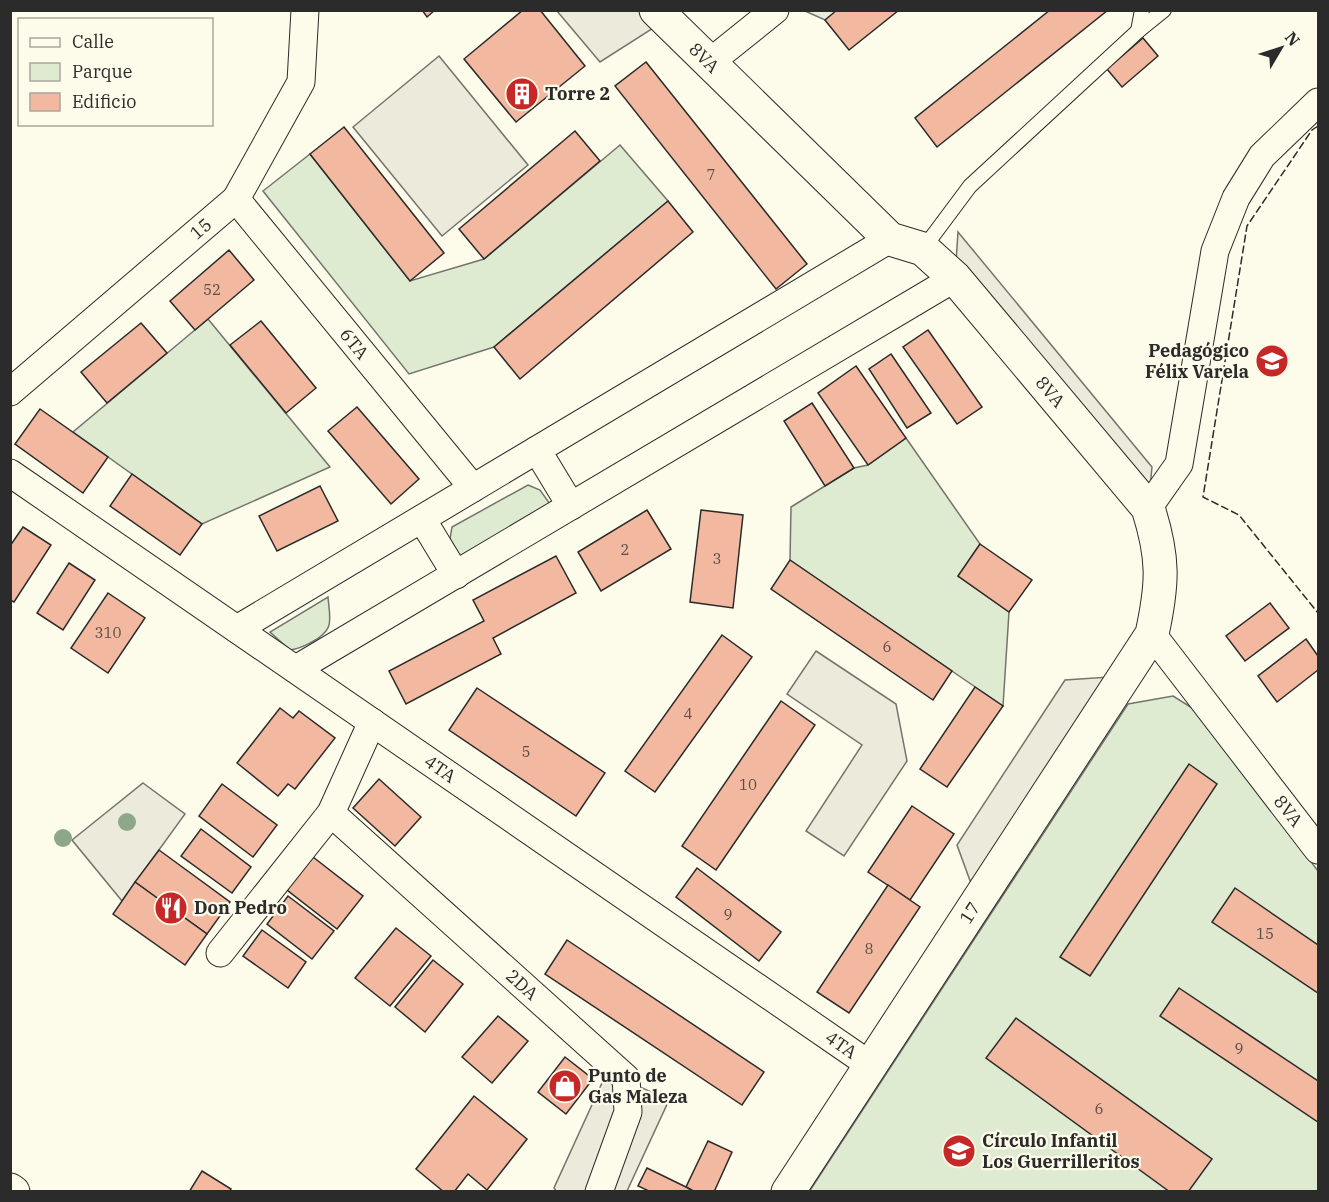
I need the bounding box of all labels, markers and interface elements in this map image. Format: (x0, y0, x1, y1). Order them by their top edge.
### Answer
legend (18, 18, 213, 126)
north arrow (1251, 18, 1311, 78)
text: N (1281, 27, 1304, 50)
text: Calle (72, 30, 114, 53)
street label: 8VA (684, 37, 725, 78)
text: Parque (72, 60, 132, 83)
building icon: Torre 2 (504, 76, 540, 112)
place label: Torre 2 (545, 82, 610, 105)
text: Edificio (72, 90, 136, 113)
house number: 7 (706, 165, 716, 184)
street label: 15 (185, 213, 216, 244)
house number: 52 (203, 280, 221, 299)
street label: 6TA (335, 323, 374, 365)
place label: Pedagógico Félix Varela (1145, 339, 1249, 383)
school or university icon: Pedagógico Félix Varela (1254, 343, 1290, 379)
street label: 8VA (1031, 371, 1071, 413)
house number: 2 (620, 540, 630, 559)
house number: 3 (712, 549, 722, 568)
house number: 310 (94, 623, 122, 642)
house number: 6 (882, 637, 892, 656)
house number: 4 (683, 704, 693, 723)
house number: 5 (521, 742, 531, 761)
street label: 4TA (420, 749, 461, 788)
house number: 10 (739, 775, 757, 794)
street label: 8VA (1269, 790, 1308, 832)
restaurant icon: Don Pedro (153, 890, 189, 926)
place label: Don Pedro (194, 896, 287, 919)
street label: 17 (954, 897, 985, 928)
house number: 9 (723, 905, 733, 924)
house number: 15 (1256, 924, 1274, 943)
house number: 8 (864, 939, 874, 958)
street label: 2DA (501, 964, 544, 1005)
street label: 4TA (821, 1025, 862, 1064)
house number: 9 (1234, 1039, 1244, 1058)
place label: Punto de Gas Maleza (588, 1064, 688, 1108)
shop icon: Punto de Gas Maleza (547, 1068, 583, 1104)
house number: 6 (1094, 1099, 1104, 1118)
place label: Círculo Infantil Los Guerrilleritos (982, 1129, 1140, 1173)
school or university icon: Círculo Infantil Los Guerrilleritos (941, 1133, 977, 1169)

